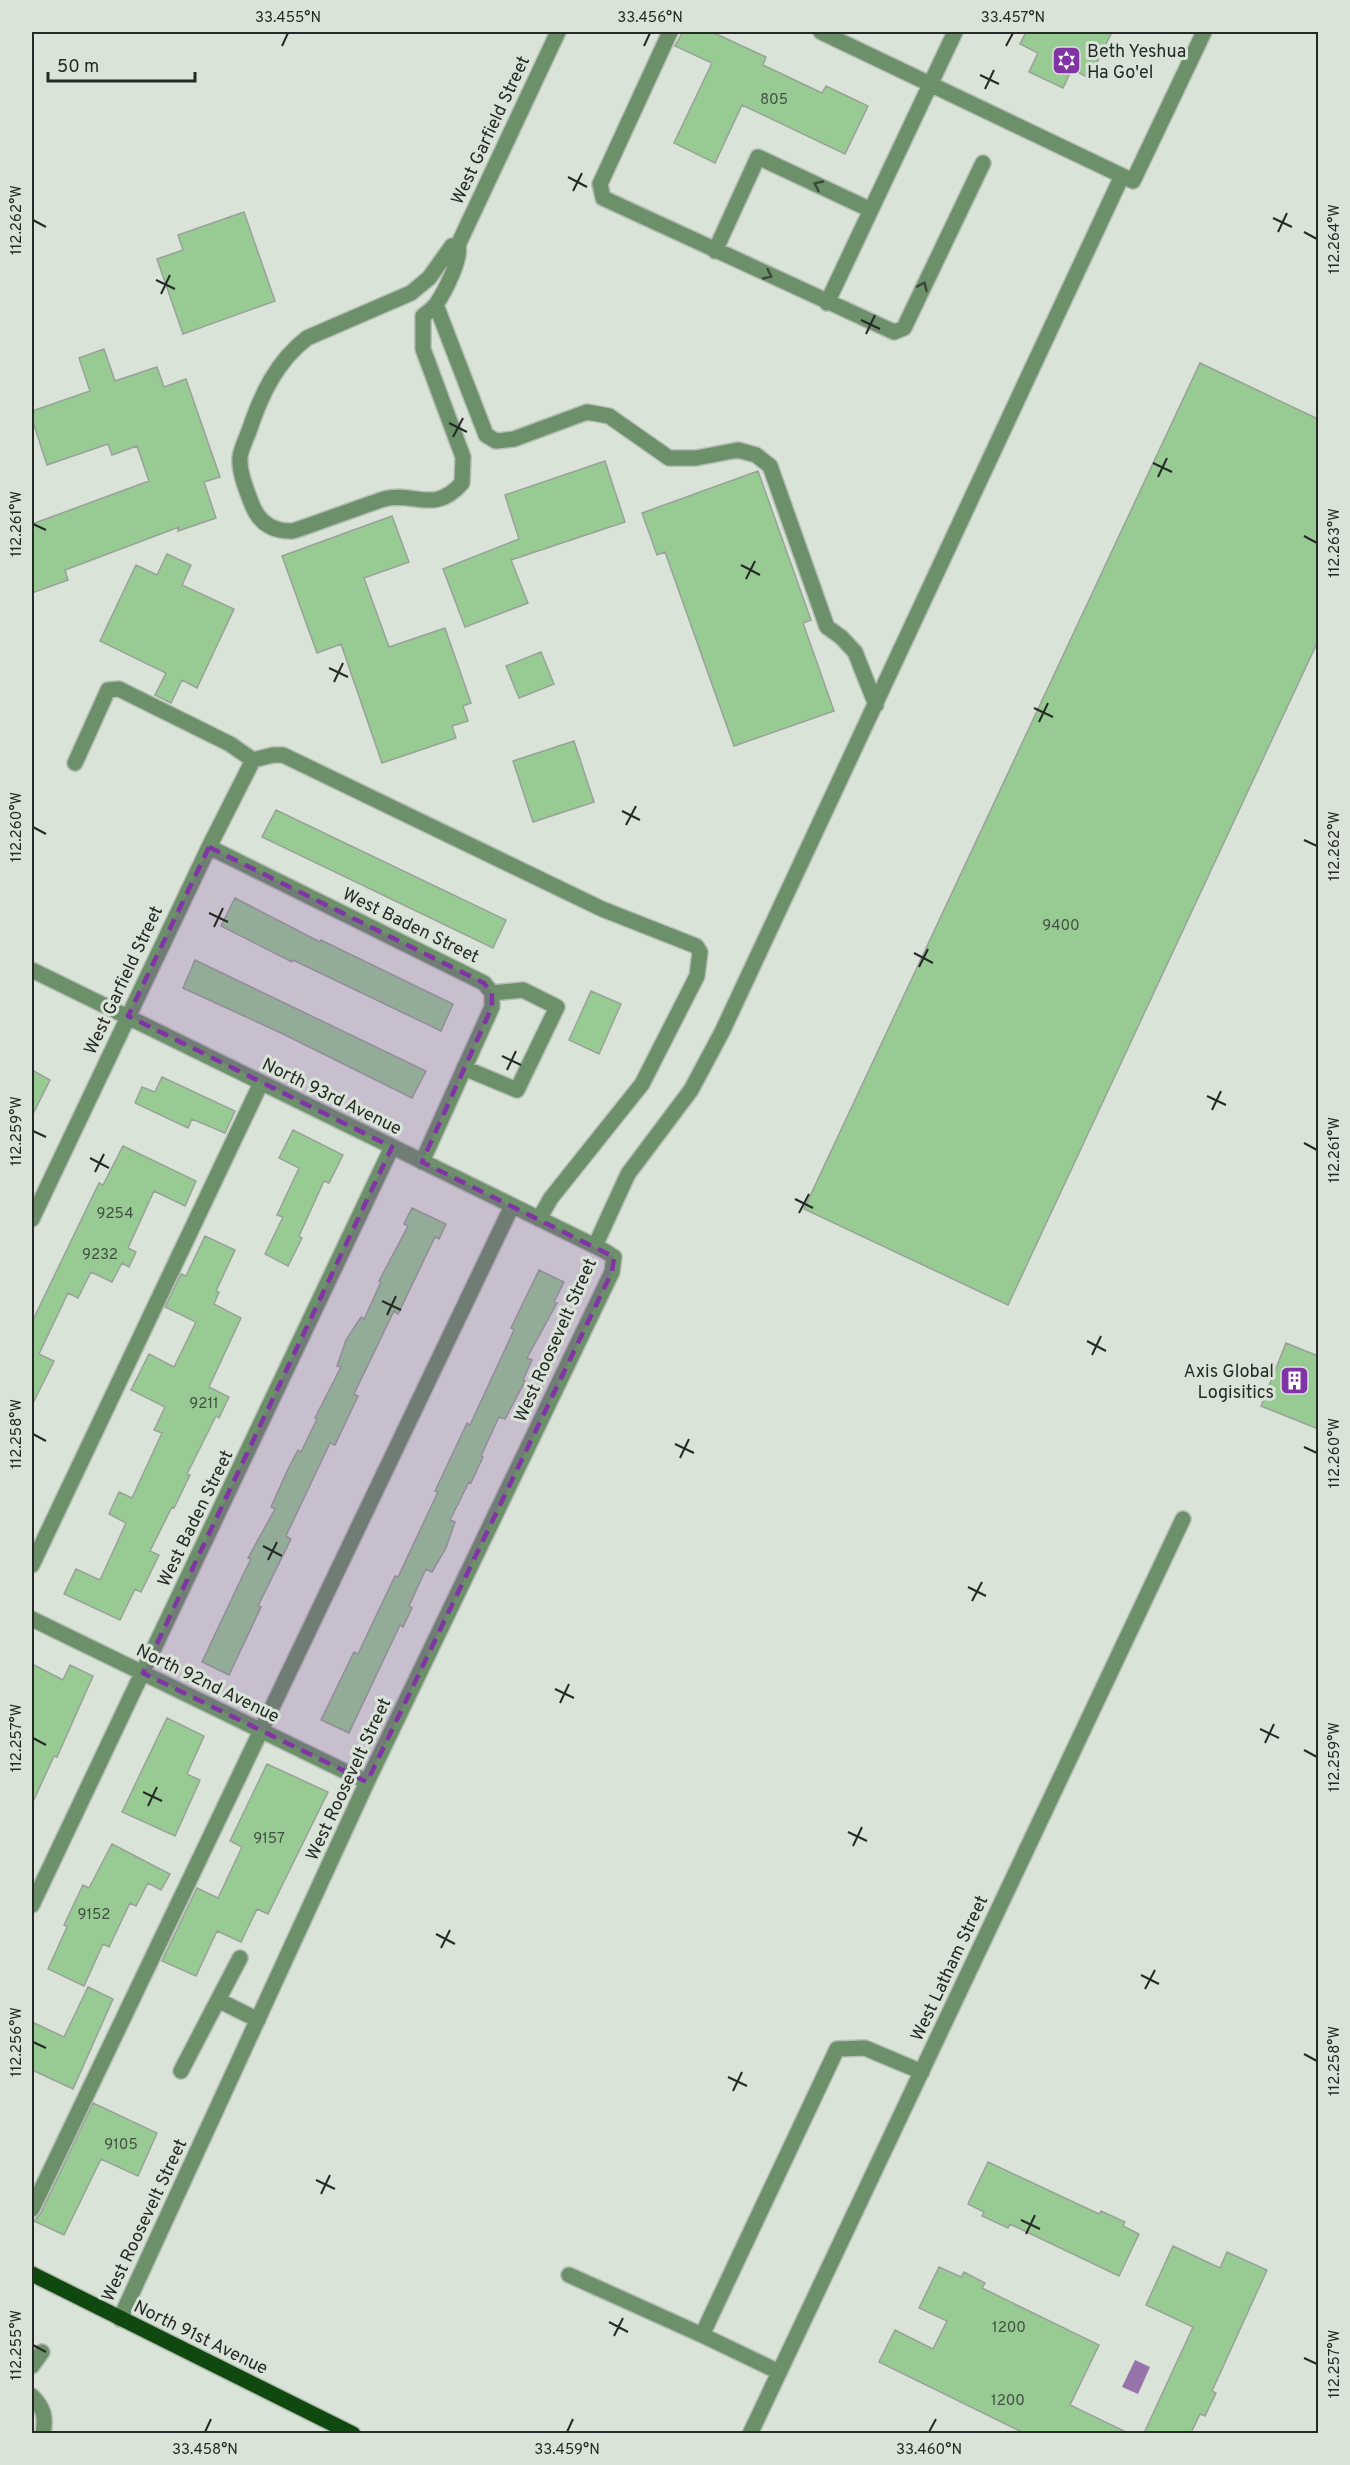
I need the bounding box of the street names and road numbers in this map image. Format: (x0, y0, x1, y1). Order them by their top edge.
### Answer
street label: West Garfield Street (447, 53, 536, 209)
street label: West Baden Street (338, 883, 482, 969)
street label: West Garfield Street (80, 903, 169, 1059)
street label: North 93rd Avenue (258, 1054, 405, 1141)
street label: West Roosevelt Street (510, 1255, 603, 1426)
street label: West Baden Street (153, 1447, 239, 1591)
street label: North 92nd Avenue (132, 1640, 283, 1729)
street label: West Roosevelt Street (302, 1695, 397, 1865)
street label: West Latham Street (907, 1892, 994, 2045)
street label: West Roosevelt Street (98, 2136, 193, 2306)
street label: North 91st Avenue (129, 2296, 271, 2381)

